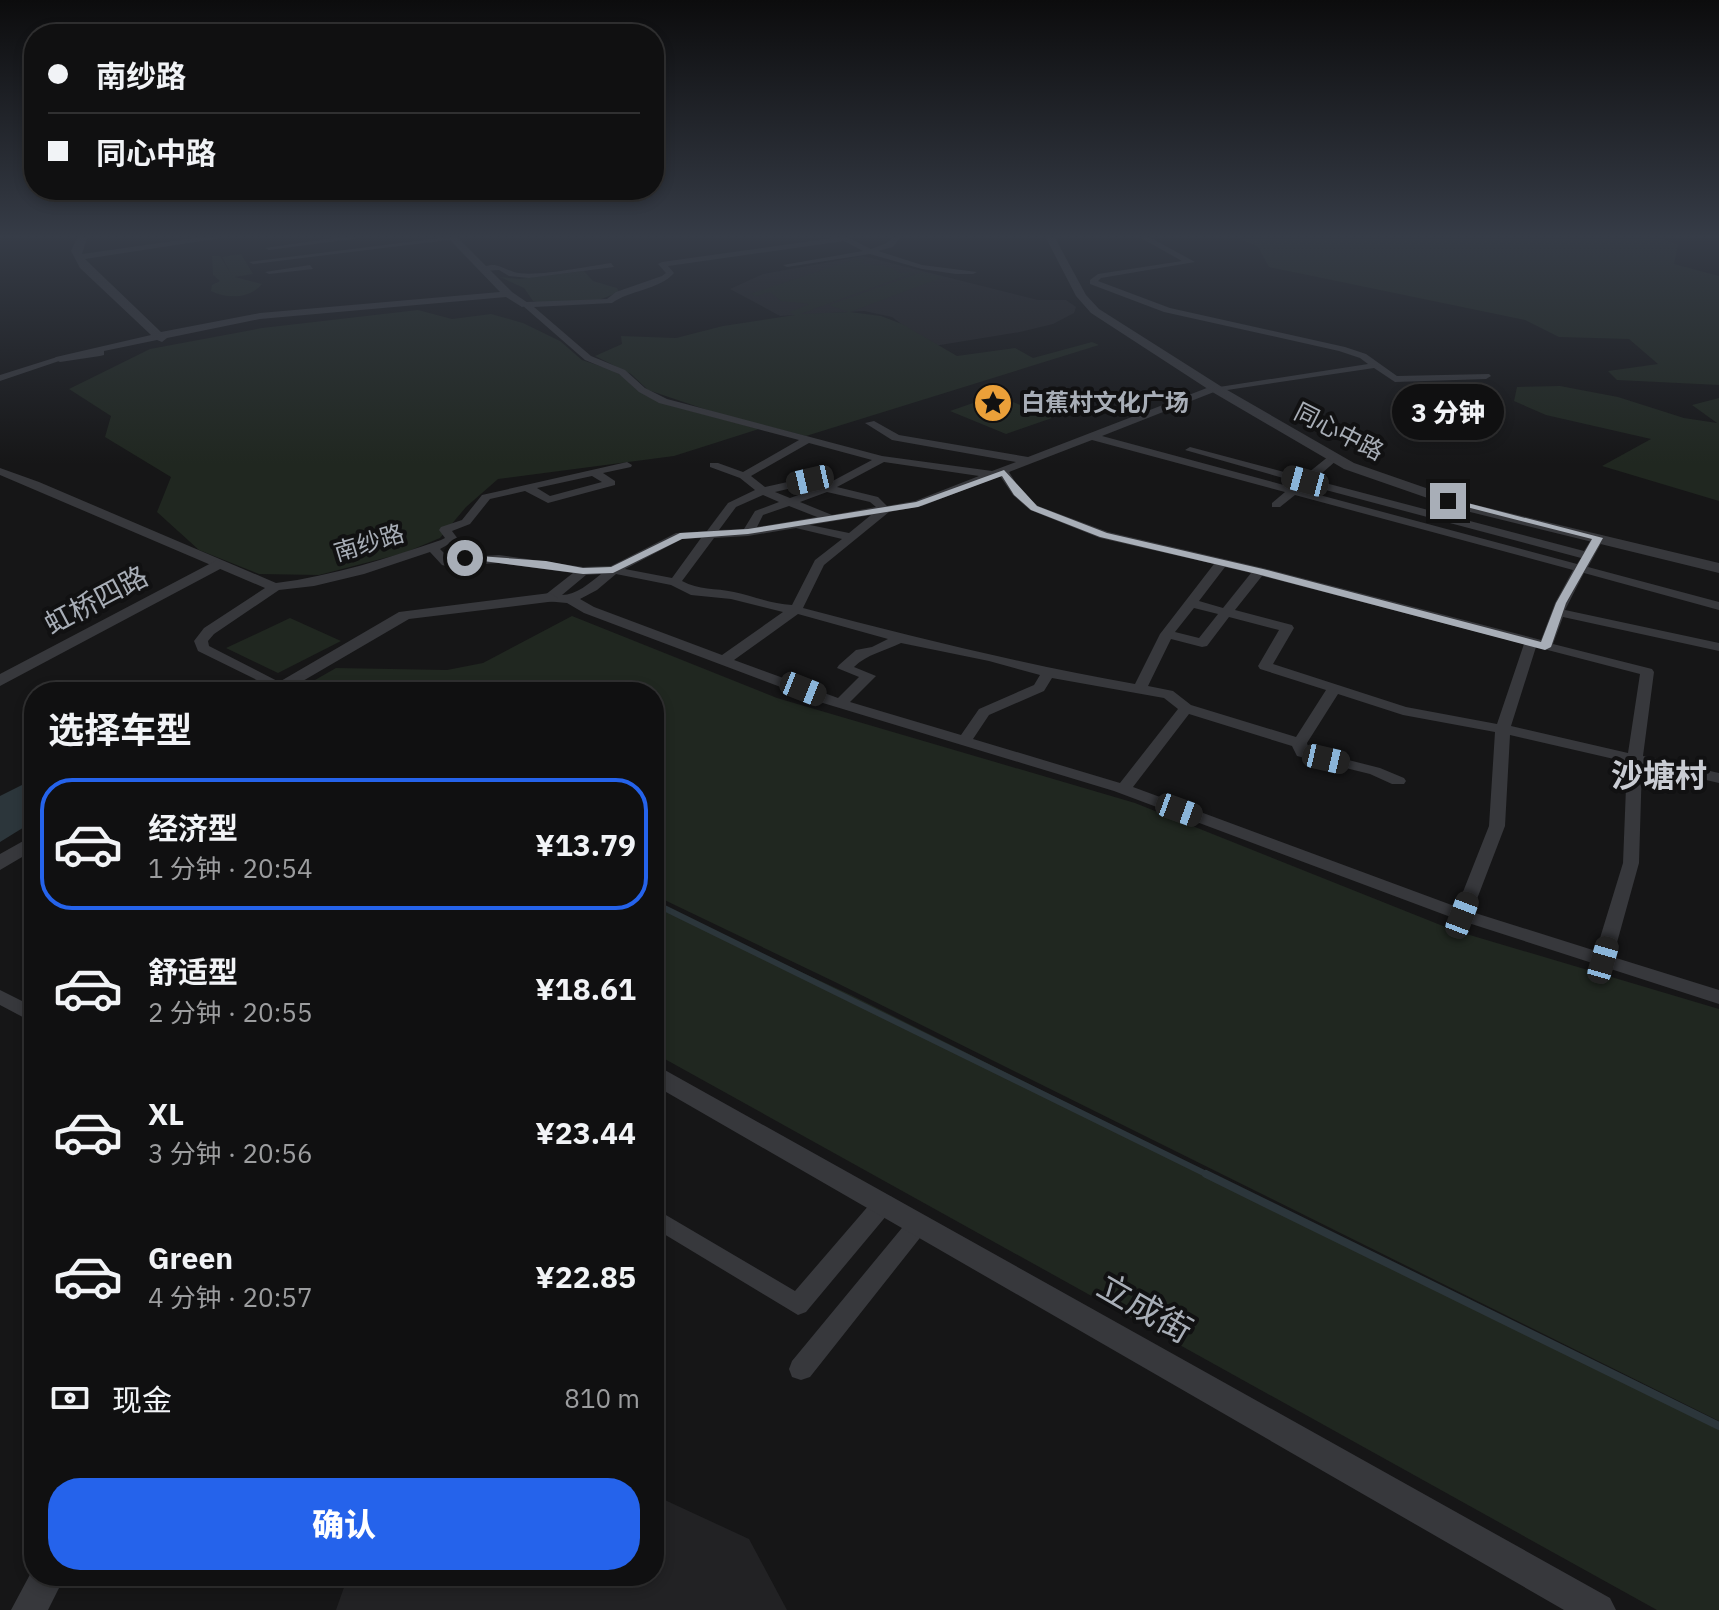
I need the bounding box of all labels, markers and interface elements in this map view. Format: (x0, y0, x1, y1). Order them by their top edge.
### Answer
text: 南纱路 (96, 56, 186, 95)
text: 同心中路 (96, 133, 216, 172)
place icon: 白蕉村文化广场 (972, 382, 1014, 424)
callout: 3 分钟 (1392, 385, 1504, 441)
place label: 白蕉村文化广场 (1021, 386, 1189, 418)
street label: 同心中路 (1289, 395, 1389, 467)
text: 3 分钟 (1411, 395, 1485, 429)
car (784, 463, 836, 497)
car (1279, 463, 1331, 499)
route end (1430, 483, 1466, 519)
street label: 南纱路 (330, 516, 408, 568)
route start (447, 540, 483, 576)
street label: 虹桥四路 (38, 557, 154, 642)
car (776, 669, 830, 709)
text: 选择车型 (48, 706, 192, 753)
car (1300, 742, 1352, 776)
district label: 沙塘村 (1611, 754, 1707, 796)
car (1152, 791, 1206, 829)
icon: car (52, 808, 124, 880)
text: 经济型 (148, 808, 238, 847)
text: ¥13.79 (535, 825, 636, 864)
text: 1 分钟 · 20:54 (148, 851, 312, 885)
car (1442, 888, 1482, 942)
car (1585, 934, 1621, 986)
icon: car (52, 952, 124, 1024)
text: 舒适型 (148, 952, 238, 991)
text: ¥18.61 (535, 969, 636, 1008)
text: 2 分钟 · 20:55 (148, 995, 312, 1029)
text: XL (148, 1094, 184, 1133)
icon: car (52, 1096, 124, 1168)
text: ¥23.44 (535, 1113, 636, 1152)
text: 3 分钟 · 20:56 (148, 1136, 312, 1170)
text: Green (148, 1238, 233, 1277)
icon: car (52, 1240, 124, 1312)
text: ¥22.85 (535, 1257, 636, 1296)
street label: 立成街 (1090, 1263, 1201, 1352)
text: 4 分钟 · 20:57 (148, 1280, 312, 1314)
icon: cash (48, 1376, 92, 1420)
text: 现金 (112, 1380, 172, 1419)
text: 810 m (564, 1381, 640, 1415)
button: 确认 (48, 1478, 640, 1570)

